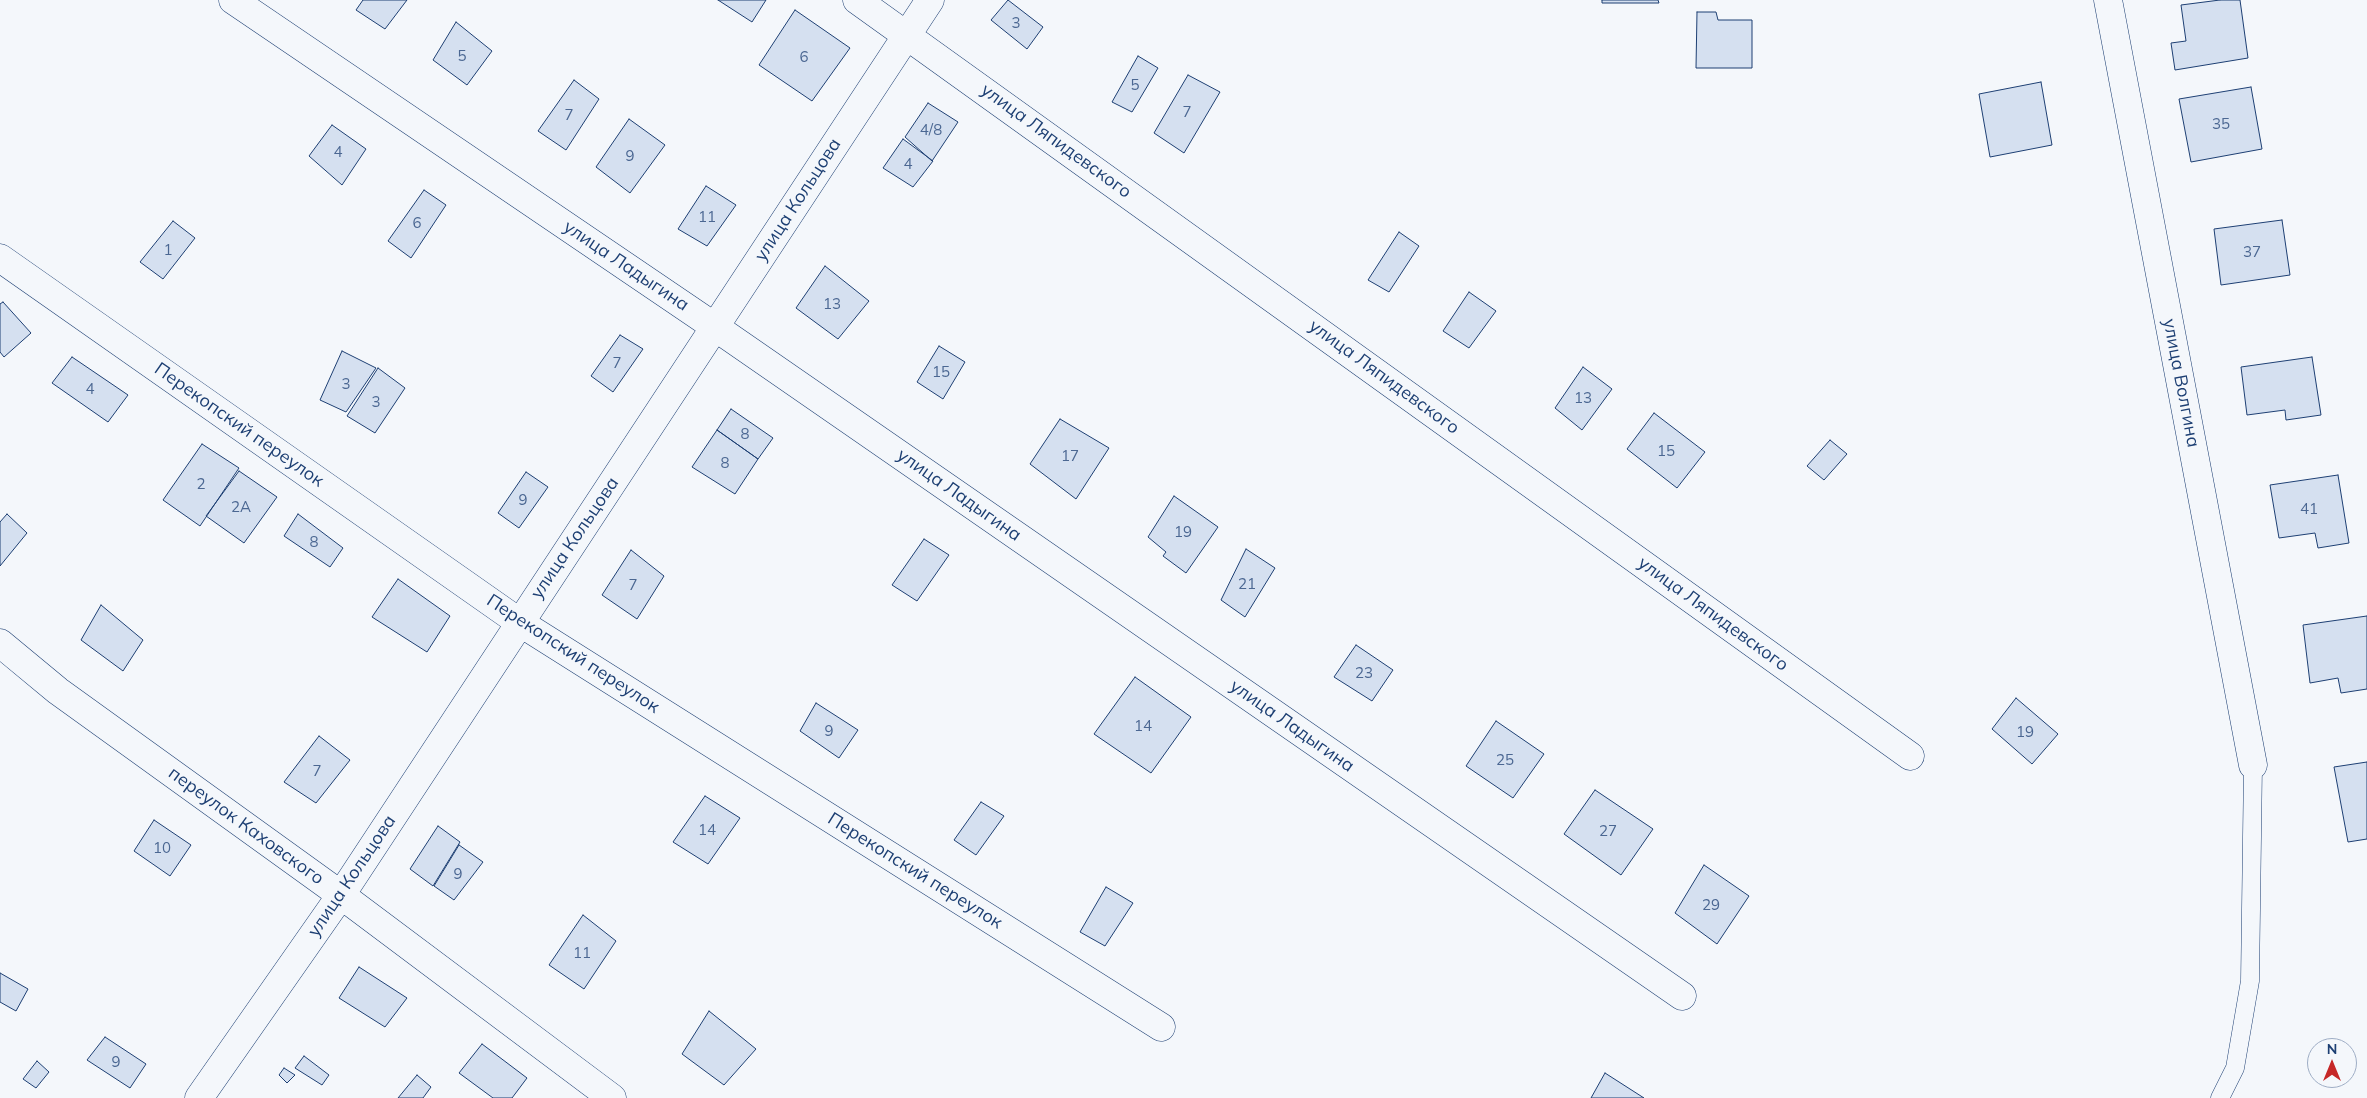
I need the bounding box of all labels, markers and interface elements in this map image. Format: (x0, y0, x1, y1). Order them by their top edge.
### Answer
house number: 3 (1012, 14, 1020, 32)
house number: 5 (458, 47, 466, 65)
house number: 6 (800, 48, 808, 66)
house number: 5 (1131, 76, 1139, 94)
street label: улица Ляпидевского (977, 79, 1135, 203)
house number: 7 (1183, 103, 1191, 121)
house number: 7 (565, 106, 573, 124)
house number: 35 (2212, 115, 2230, 133)
house number: 4/8 (920, 121, 942, 139)
street label: улица Кольцова (750, 135, 846, 265)
house number: 4 (334, 143, 342, 161)
house number: 9 (626, 147, 634, 165)
house number: 4 (904, 155, 912, 173)
house number: 11 (698, 208, 716, 226)
house number: 6 (413, 214, 421, 232)
street label: улица Ладыгина (559, 216, 693, 316)
house number: 1 (164, 241, 172, 259)
house number: 37 (2243, 243, 2261, 261)
house number: 13 (823, 295, 841, 313)
street label: улица Ляпидевского (1305, 315, 1463, 439)
street label: улица Волгина (2158, 317, 2204, 449)
house number: 7 (613, 354, 621, 372)
street label: Перекопский переулок (150, 358, 328, 492)
house number: 15 (932, 363, 950, 381)
house number: 3 (342, 375, 350, 393)
house number: 4 (86, 380, 94, 398)
house number: 13 (1574, 389, 1592, 407)
house number: 3 (372, 393, 380, 411)
house number: 8 (741, 425, 749, 443)
house number: 15 (1657, 442, 1675, 460)
street label: улица Ладыгина (893, 444, 1025, 546)
house number: 17 (1061, 447, 1079, 465)
house number: 8 (721, 454, 729, 472)
street label: улица Кольцова (526, 473, 624, 603)
house number: 2 (197, 475, 205, 493)
house number: 9 (519, 491, 527, 509)
house number: 2А (231, 498, 251, 516)
house number: 41 (2300, 500, 2318, 518)
house number: 19 (1174, 523, 1192, 541)
house number: 8 (310, 533, 318, 551)
street label: улица Ляпидевского (1634, 552, 1792, 676)
house number: 21 (1238, 575, 1256, 593)
house number: 7 (629, 576, 637, 594)
street label: Перекопский переулок (482, 590, 664, 718)
house number: 23 (1355, 664, 1373, 682)
street label: улица Ладыгина (1226, 675, 1358, 777)
house number: 14 (1134, 717, 1152, 735)
house number: 9 (825, 722, 833, 740)
house number: 19 (2016, 723, 2034, 741)
house number: 25 (1496, 751, 1514, 769)
street label: переулок Каховского (164, 762, 328, 890)
house number: 7 (313, 762, 321, 780)
street label: Перекопский переулок (824, 808, 1006, 934)
street label: улица Кольцова (303, 811, 401, 941)
house number: 14 (698, 821, 716, 839)
house number: 27 (1599, 822, 1617, 840)
house number: 10 (153, 839, 171, 857)
house number: 9 (454, 865, 462, 883)
house number: 29 (1702, 896, 1720, 914)
house number: 11 (573, 944, 591, 962)
north arrow (2307, 1038, 2357, 1088)
text: N (2327, 1040, 2337, 1058)
house number: 9 (112, 1053, 120, 1071)

